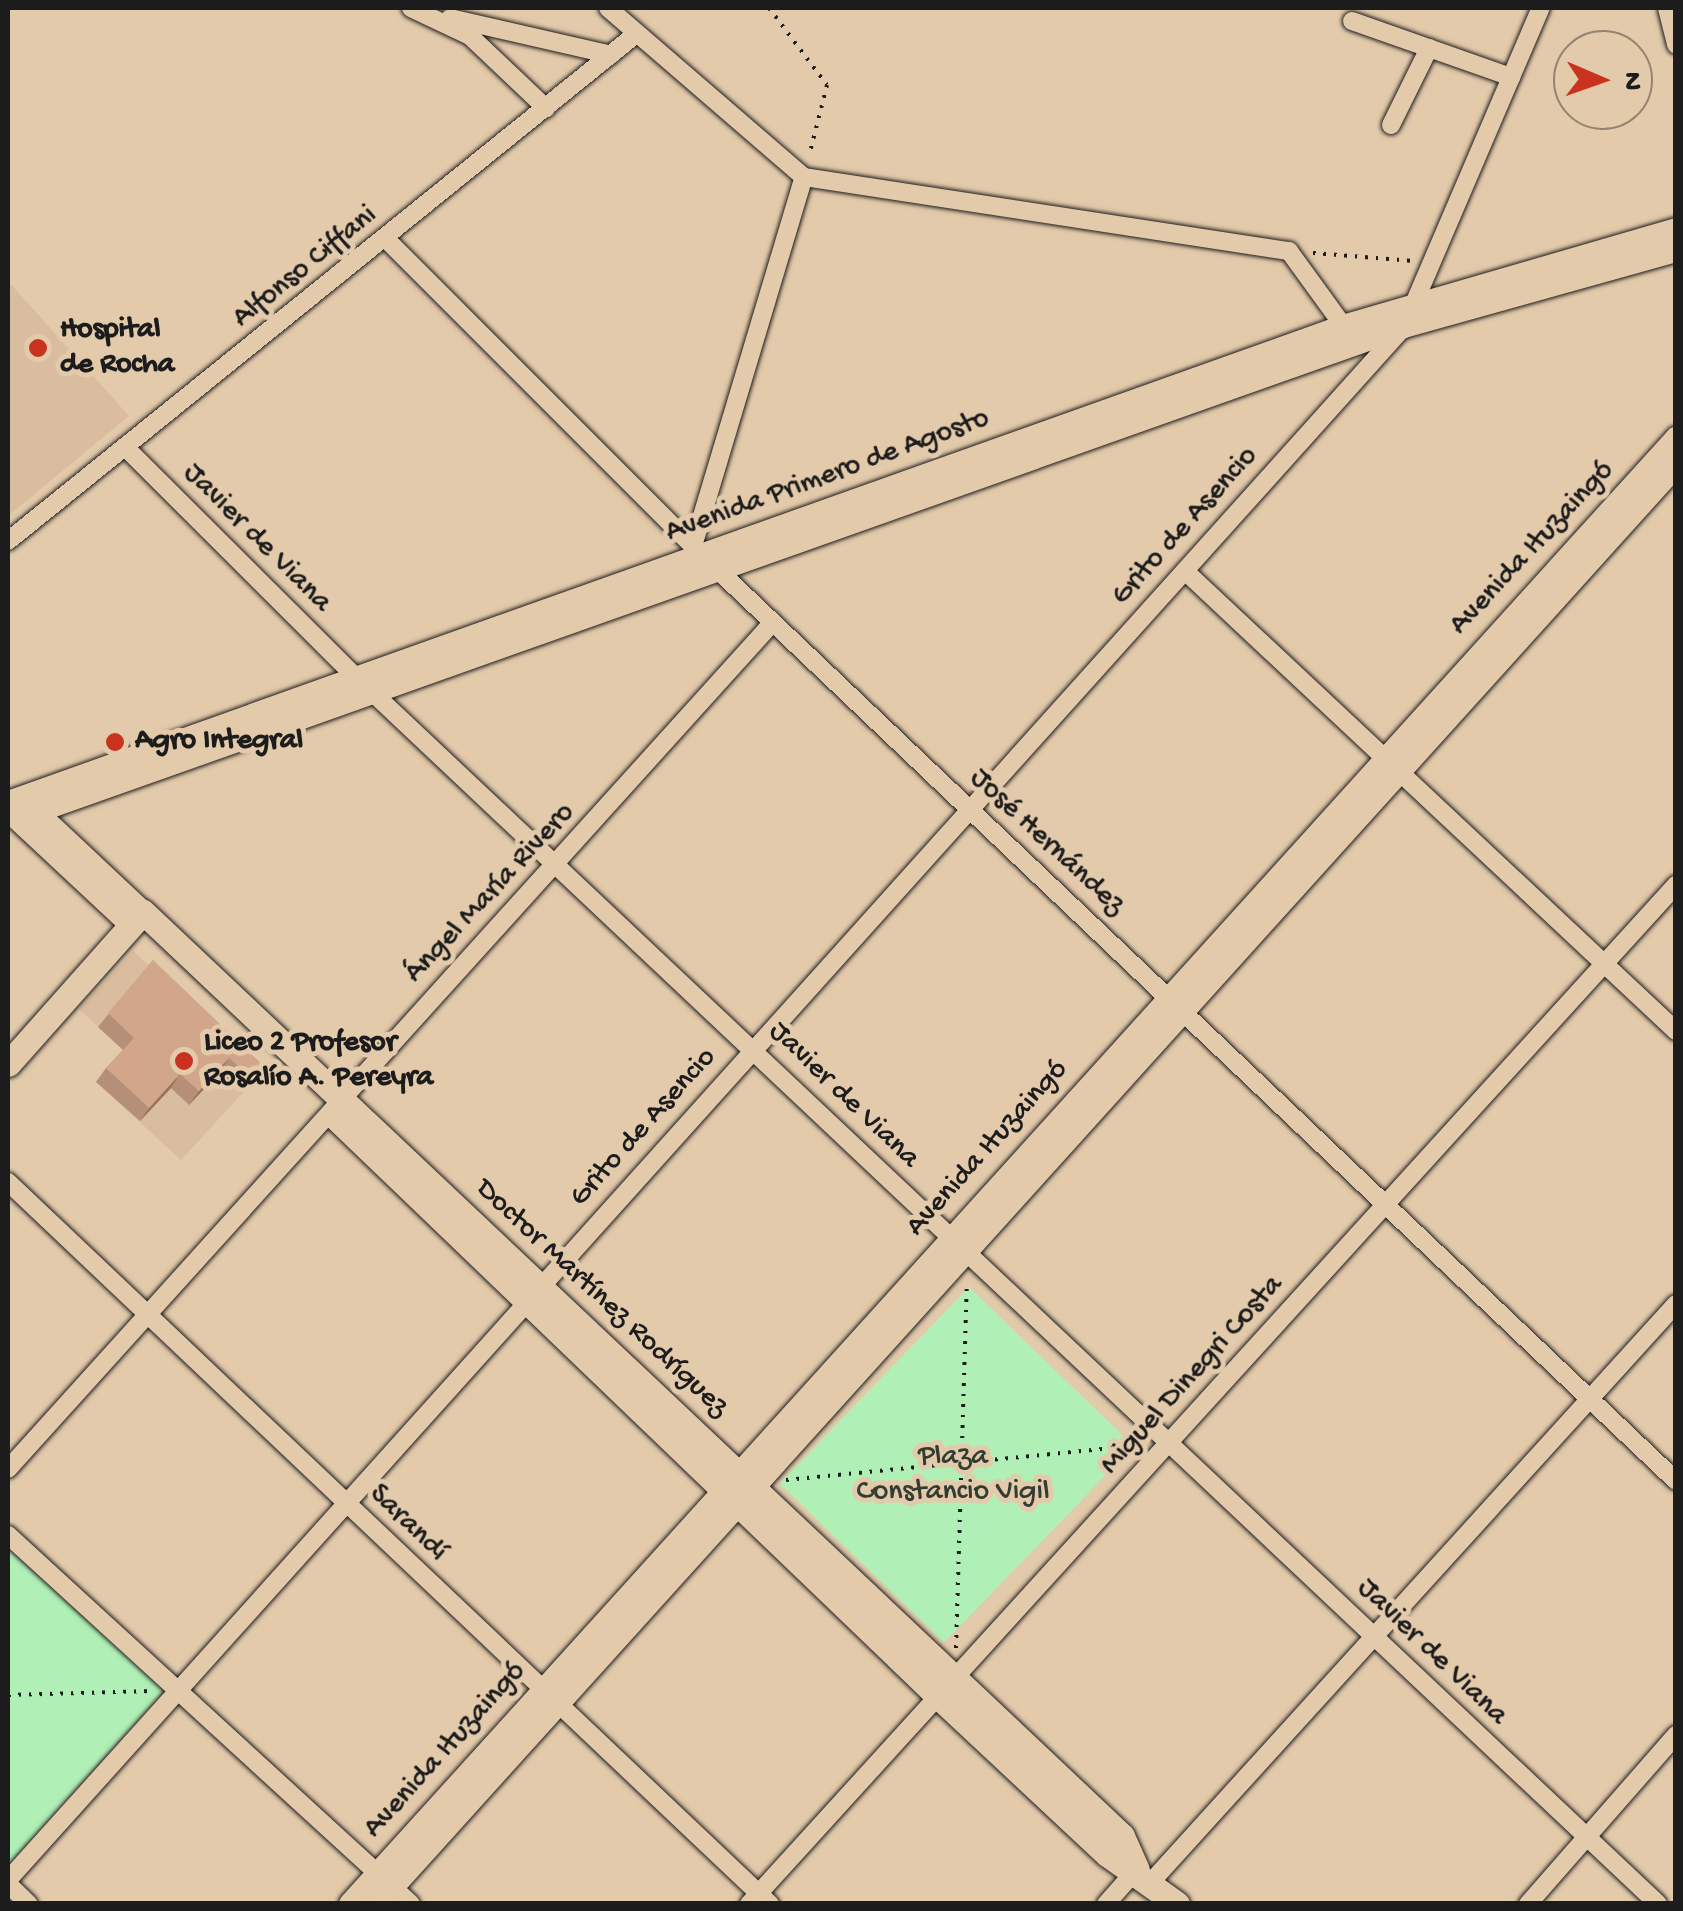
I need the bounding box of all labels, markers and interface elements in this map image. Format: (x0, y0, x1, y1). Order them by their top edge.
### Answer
north arrow (1553, 30, 1653, 130)
text: N (1615, 71, 1648, 91)
street label: Alfonso Ciffani (226, 199, 386, 337)
place label: Hospital de Rocha (60, 313, 174, 384)
marker: Hospital de Rocha (25, 335, 51, 361)
street label: Avenida Primero de Agosto (661, 402, 995, 552)
street label: Grito de Asencio (1105, 440, 1267, 614)
street label: Avenida Ituzaingó (1443, 454, 1623, 644)
street label: Javier de Viana (174, 457, 338, 621)
place label: Agro Integral (135, 724, 303, 760)
marker: Agro Integral (104, 731, 126, 753)
street label: José Hernández (961, 762, 1131, 924)
street label: Ángel María Rivero (398, 796, 584, 992)
street label: Javier de Viana (760, 1015, 926, 1177)
place label: Liceo 2 Profesor Rosalío A. Pereyra (204, 1026, 433, 1096)
street label: Grito de Asencio (563, 1041, 725, 1215)
marker: Liceo 2 Profesor Rosalío A. Pereyra (173, 1050, 195, 1072)
street label: Avenida Ituzaingó (899, 1053, 1077, 1245)
street label: Doctor Martínez Rodríguez (467, 1172, 735, 1426)
street label: Miguel Dinegri Costa (1094, 1269, 1292, 1483)
park label: Plaza Constancio Vigil (856, 1440, 1050, 1510)
street label: Sarandí (360, 1478, 454, 1570)
street label: Javier de Viana (1348, 1572, 1514, 1734)
street label: Avenida Ituzaingó (357, 1655, 535, 1847)

